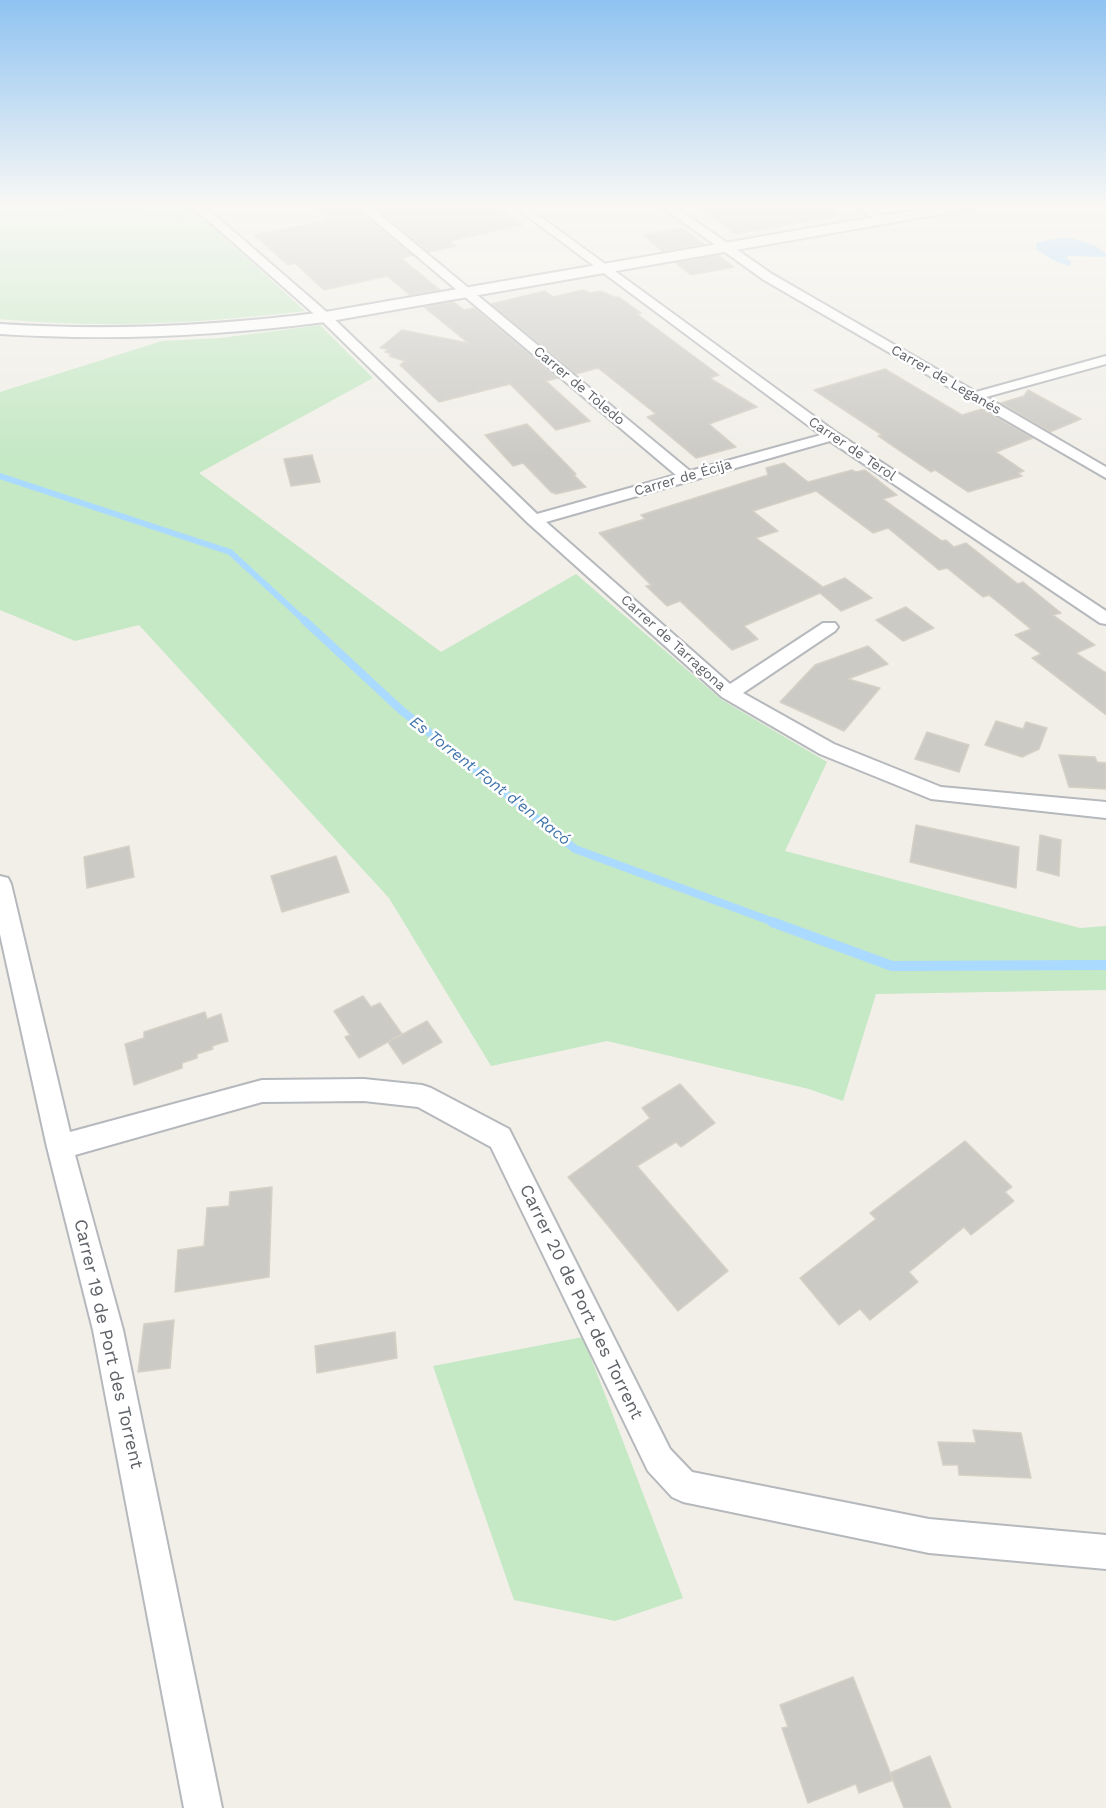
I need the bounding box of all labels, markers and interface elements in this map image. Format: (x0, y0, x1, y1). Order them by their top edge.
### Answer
street label: Carrer de Leganés (888, 342, 1004, 418)
street label: Carrer de Toledo (530, 343, 628, 429)
street label: Carrer de Terol (805, 413, 899, 485)
street label: Carrer de Écija (632, 456, 734, 500)
street label: Carrer de Tarragona (617, 591, 729, 695)
water label: Es Torrent Font d'en Racó (406, 712, 574, 850)
street label: Carrer 20 de Port des Torrent (515, 1181, 647, 1423)
street label: Carrer 19 de Port des Torrent (69, 1217, 147, 1471)

